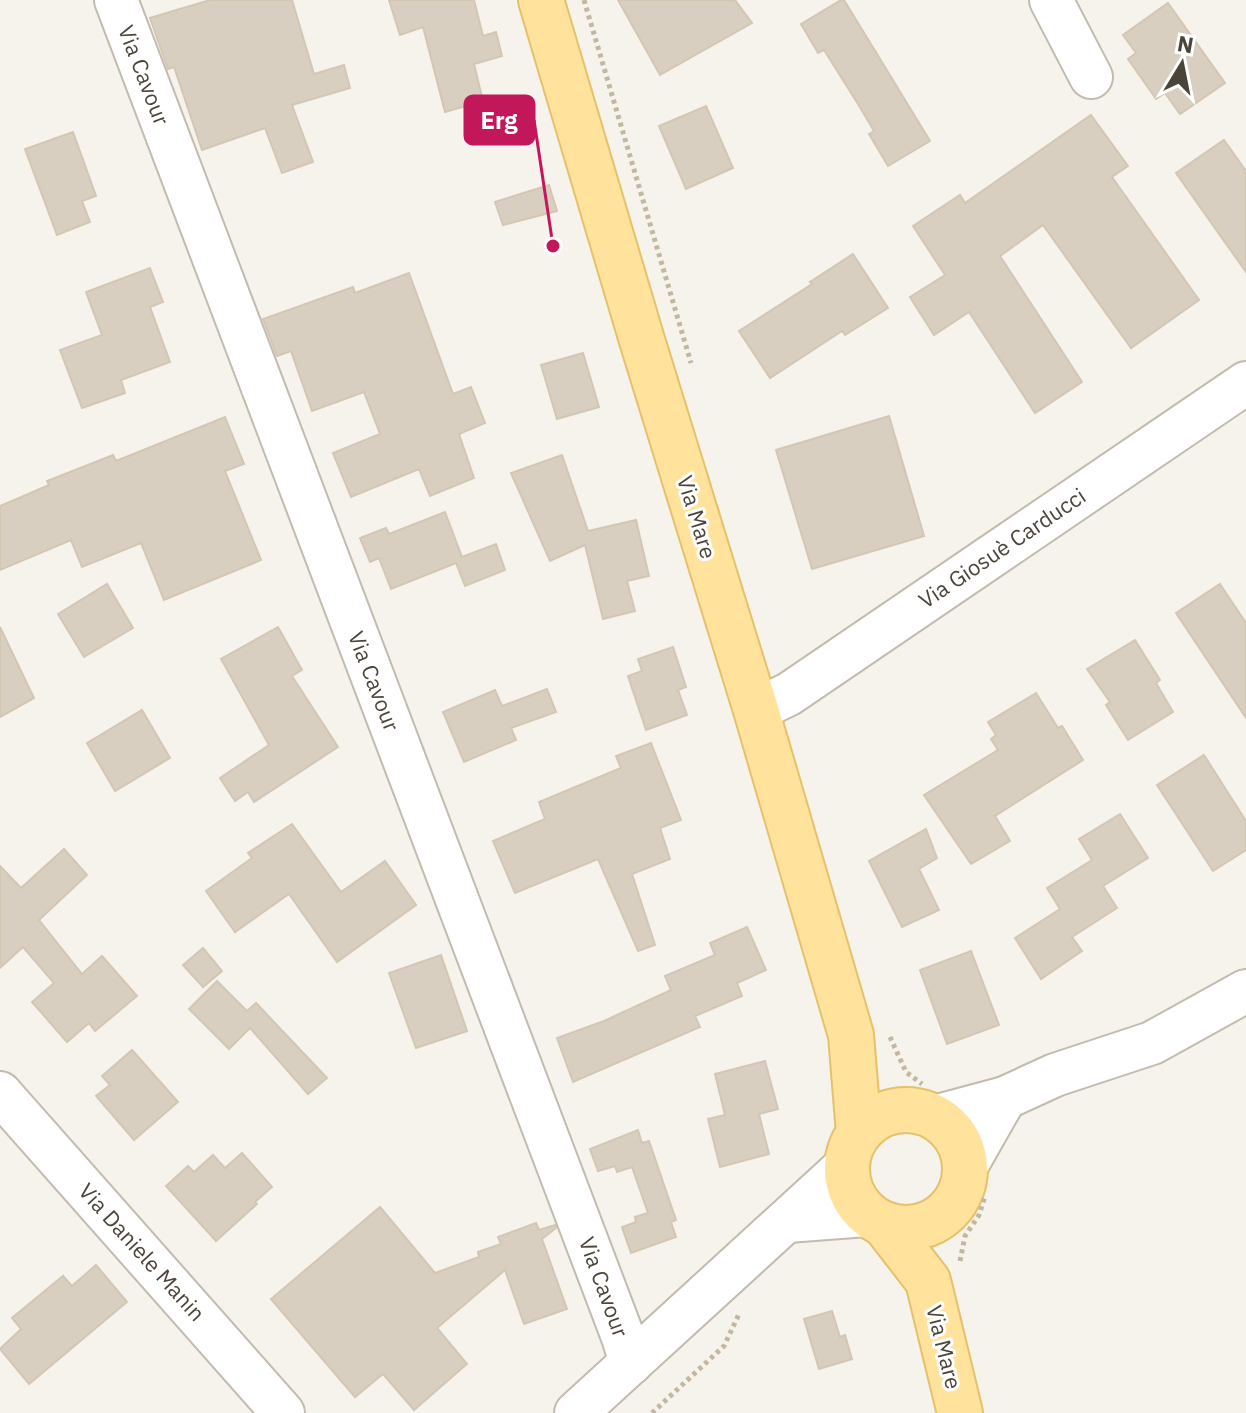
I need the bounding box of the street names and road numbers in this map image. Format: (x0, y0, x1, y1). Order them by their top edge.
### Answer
street label: Via Cavour (112, 21, 177, 129)
street label: Via Mare (671, 472, 724, 562)
street label: Via Giosuè Carducci (913, 481, 1091, 614)
street label: Via Cavour (342, 627, 407, 735)
street label: Via Daniele Manin (73, 1177, 212, 1327)
street label: Via Cavour (573, 1233, 636, 1341)
street label: Via Mare (920, 1302, 969, 1392)

